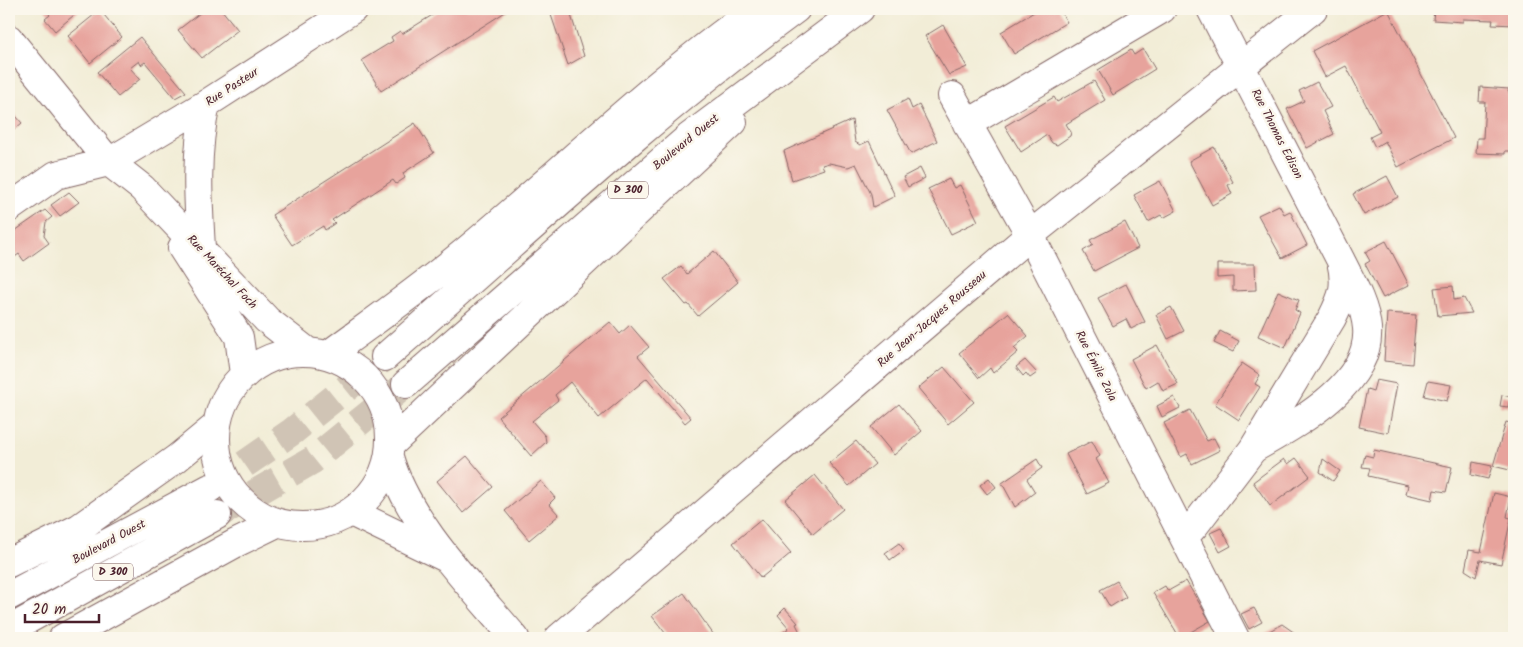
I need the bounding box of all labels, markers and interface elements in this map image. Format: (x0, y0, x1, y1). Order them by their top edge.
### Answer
street label: Rue Pasteur (202, 62, 263, 111)
street label: Rue Thomas Edison (1246, 85, 1308, 183)
street label: Boulevard Ouest (649, 109, 724, 175)
road number: D 300 (608, 182, 648, 198)
street label: Rue Maréchal Foch (182, 230, 262, 314)
street label: Rue Jean-Jacques Rousseau (873, 266, 991, 372)
street label: Rue Émile Zola (1070, 327, 1122, 405)
street label: Boulevard Ouest (69, 514, 150, 569)
road number: D 300 (93, 564, 133, 580)
scale bar (25, 592, 99, 624)
text: 20 m (32, 598, 66, 622)

